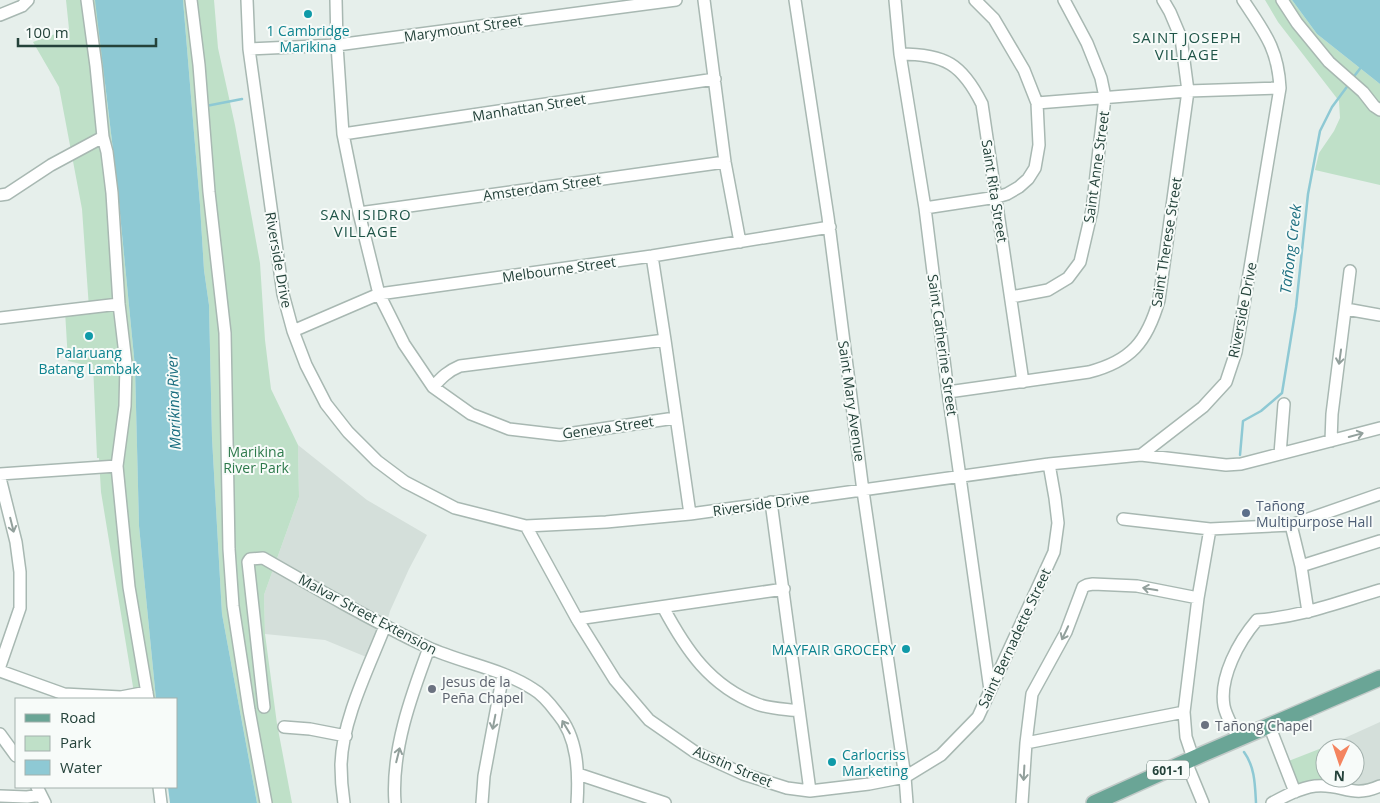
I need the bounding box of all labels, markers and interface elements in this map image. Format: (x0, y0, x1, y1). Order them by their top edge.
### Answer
marker: 1 Cambridge Marikina (302, 8, 314, 20)
street label: Marymount Street (403, 10, 523, 46)
scale bar (18, 15, 155, 47)
place label: 1 Cambridge Marikina (266, 21, 350, 56)
text: 100 m (25, 22, 69, 42)
district label: SAINT JOSEPH VILLAGE (1132, 27, 1242, 64)
street label: Manhattan Street (471, 89, 587, 125)
street label: Saint Anne Street (1079, 110, 1113, 224)
street label: Saint Rita Street (977, 138, 1013, 244)
street label: Amsterdam Street (482, 169, 602, 205)
street label: Saint Therese Street (1146, 176, 1186, 308)
water label: Tañong Creek (1275, 202, 1306, 295)
district label: SAN ISIDRO VILLAGE (320, 204, 412, 241)
street label: Riverside Drive (261, 210, 297, 310)
street label: Melbourne Street (501, 252, 617, 286)
street label: Riverside Drive (1223, 260, 1261, 360)
street label: Saint Catherine Street (924, 273, 962, 417)
marker: Palaruang Batang Lambak (83, 330, 95, 342)
street label: Saint Mary Avenue (834, 339, 870, 463)
place label: Palaruang Batang Lambak (38, 343, 140, 378)
one-way arrow (1335, 349, 1345, 365)
water label: Marikina River (161, 353, 185, 450)
street label: Geneva Street (561, 411, 655, 443)
one-way arrow (1347, 429, 1363, 439)
park label: Marikina River Park (223, 442, 289, 477)
street label: Riverside Drive (712, 488, 811, 520)
place label: Tañong Multipurpose Hall (1256, 496, 1372, 531)
marker: Tañong Multipurpose Hall (1240, 507, 1252, 519)
one-way arrow (8, 517, 17, 533)
street label: Saint Bernadette Street (973, 565, 1055, 711)
street label: Malvar Street Extension (295, 569, 441, 659)
one-way arrow (1143, 583, 1159, 593)
one-way arrow (1059, 625, 1069, 640)
place label: MAYFAIR GROCERY (772, 640, 896, 659)
marker: MAYFAIR GROCERY (900, 643, 912, 655)
place label: Jesus de la Peña Chapel (440, 672, 523, 707)
marker: Jesus de la Peña Chapel (426, 683, 438, 695)
legend (15, 698, 178, 788)
text: Road (60, 707, 96, 727)
one-way arrow (488, 714, 498, 730)
place label: Tañong Chapel (1215, 716, 1312, 735)
marker: Tañong Chapel (1199, 719, 1211, 731)
one-way arrow (561, 720, 571, 734)
text: Park (60, 732, 91, 752)
north arrow (1315, 738, 1365, 788)
street label: Austin Street (691, 741, 775, 791)
place label: Carlocriss Marketing (842, 745, 908, 780)
one-way arrow (393, 747, 403, 763)
marker: Carlocriss Marketing (826, 756, 838, 768)
text: Water (60, 757, 102, 777)
road number: 601-1 (1147, 760, 1189, 780)
one-way arrow (1020, 765, 1029, 781)
text: N (1333, 767, 1345, 786)

